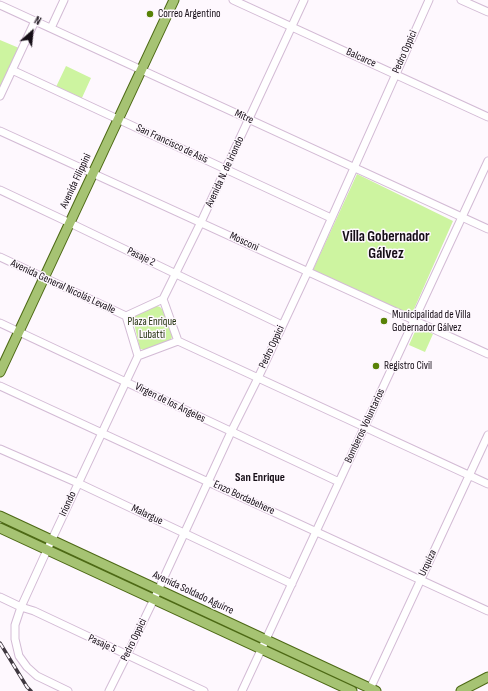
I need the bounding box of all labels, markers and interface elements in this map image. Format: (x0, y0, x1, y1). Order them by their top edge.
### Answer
place label: Correo Argentino (158, 7, 221, 21)
marker: Correo Argentino (145, 9, 155, 19)
north arrow (12, 12, 52, 52)
text: N (32, 14, 43, 28)
street label: Pedro Oppici (390, 28, 420, 76)
street label: Balcarce (344, 46, 378, 70)
street label: Mitre (232, 107, 256, 127)
street label: San Francisco de Asis (134, 122, 210, 166)
street label: Avenida N. de Iriondo (203, 135, 247, 209)
street label: Avenida Filippini (58, 151, 94, 211)
district label: Villa Gobernador Gálvez (342, 228, 430, 263)
street label: Mosconi (227, 230, 261, 254)
street label: Pasaje 2 (125, 245, 157, 269)
street label: Avenida General Nicolás Levalle (8, 257, 118, 317)
place label: Municipalidad de Villa Gobernador Gálvez (392, 308, 471, 334)
park label: Plaza Enrique Lubatti (128, 315, 176, 341)
marker: Municipalidad de Villa Gobernador Gálvez (379, 316, 389, 326)
street label: Pedro Oppici (256, 323, 288, 371)
place label: Registro Civil (384, 359, 432, 373)
marker: Registro Civil (371, 361, 381, 371)
street label: Virgen de los Ángeles (133, 380, 207, 426)
street label: Bomberos Voluntarios (342, 387, 388, 465)
district label: San Enrique (235, 471, 285, 485)
street label: Enzo Bordabehere (211, 478, 277, 518)
street label: Iriondo (57, 489, 79, 519)
street label: Malargue (129, 502, 165, 528)
street label: Urquiza (416, 548, 440, 578)
street label: Avenida Soldado Aguirre (150, 568, 236, 618)
street label: Pedro Oppici (118, 616, 150, 664)
street label: Pasaje 5 (86, 632, 118, 656)

